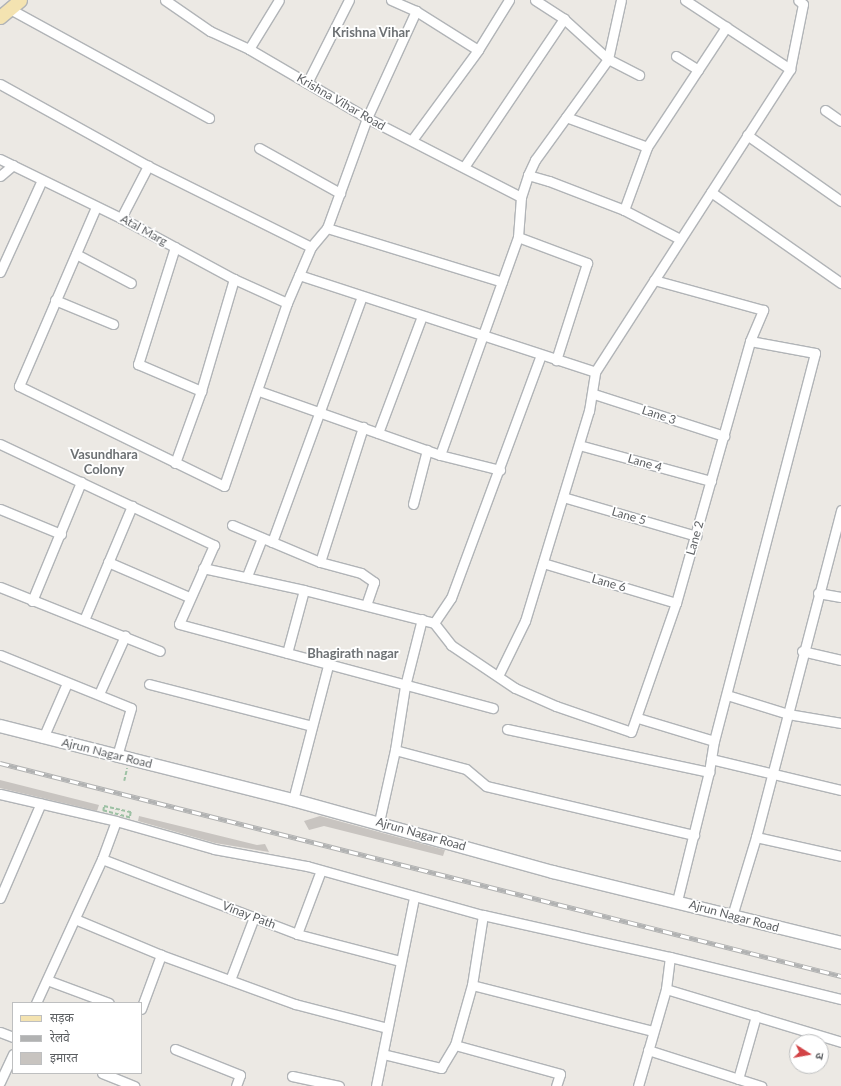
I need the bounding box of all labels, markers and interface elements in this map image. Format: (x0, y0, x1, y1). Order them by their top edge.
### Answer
district label: Krishna Vihar (332, 24, 410, 40)
street label: Krishna Vihar Road (294, 71, 388, 133)
street label: Atal Marg (118, 211, 170, 249)
street label: Lane 3 (640, 403, 678, 427)
district label: Vasundhara Colony (70, 447, 138, 478)
street label: Lane 4 (626, 451, 664, 475)
street label: Lane 5 (610, 504, 648, 528)
street label: Lane 2 (683, 519, 707, 557)
street label: Lane 6 (590, 571, 628, 595)
district label: Bhagirath nagar (307, 645, 399, 661)
street label: Ajrun Nagar Road (60, 735, 154, 771)
street label: Ajrun Nagar Road (374, 814, 468, 854)
street label: Ajrun Nagar Road (687, 897, 781, 935)
street label: Vinay Path (220, 898, 278, 932)
legend (12, 1002, 142, 1074)
text: सड़क (50, 1010, 74, 1025)
text: रेलवे (50, 1030, 70, 1045)
north arrow (789, 1034, 829, 1074)
text: इमारत (50, 1050, 78, 1065)
text: उ (813, 1052, 827, 1061)

